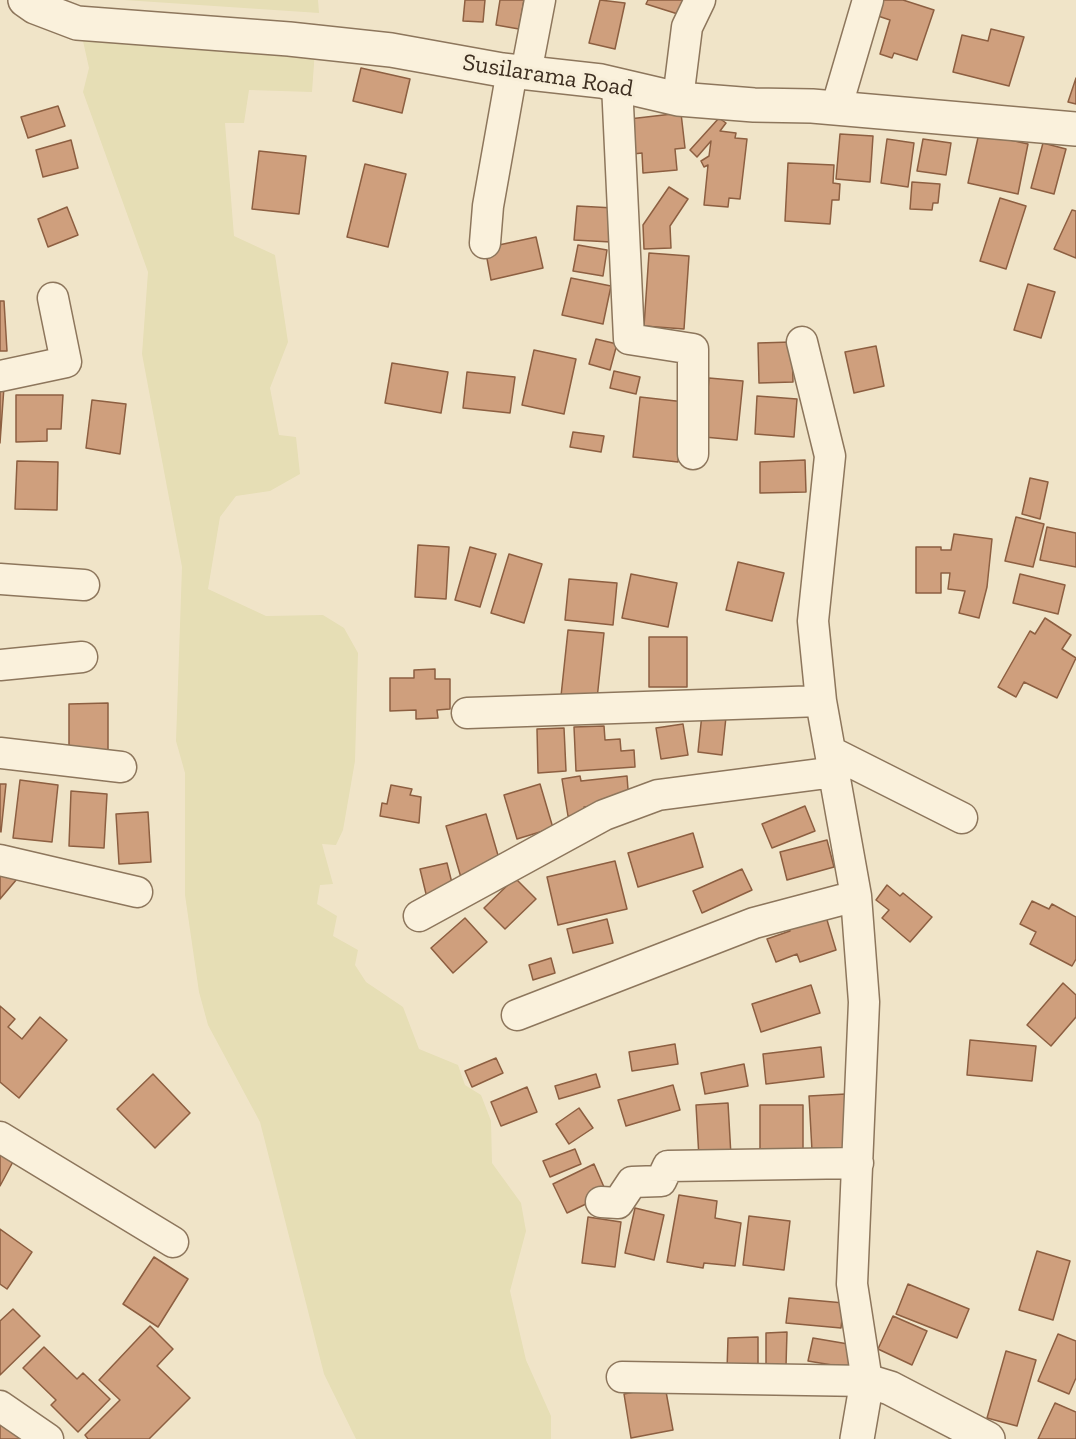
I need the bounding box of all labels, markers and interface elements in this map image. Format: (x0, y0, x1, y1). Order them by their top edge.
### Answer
street label: Susilarama Road (461, 48, 635, 104)

